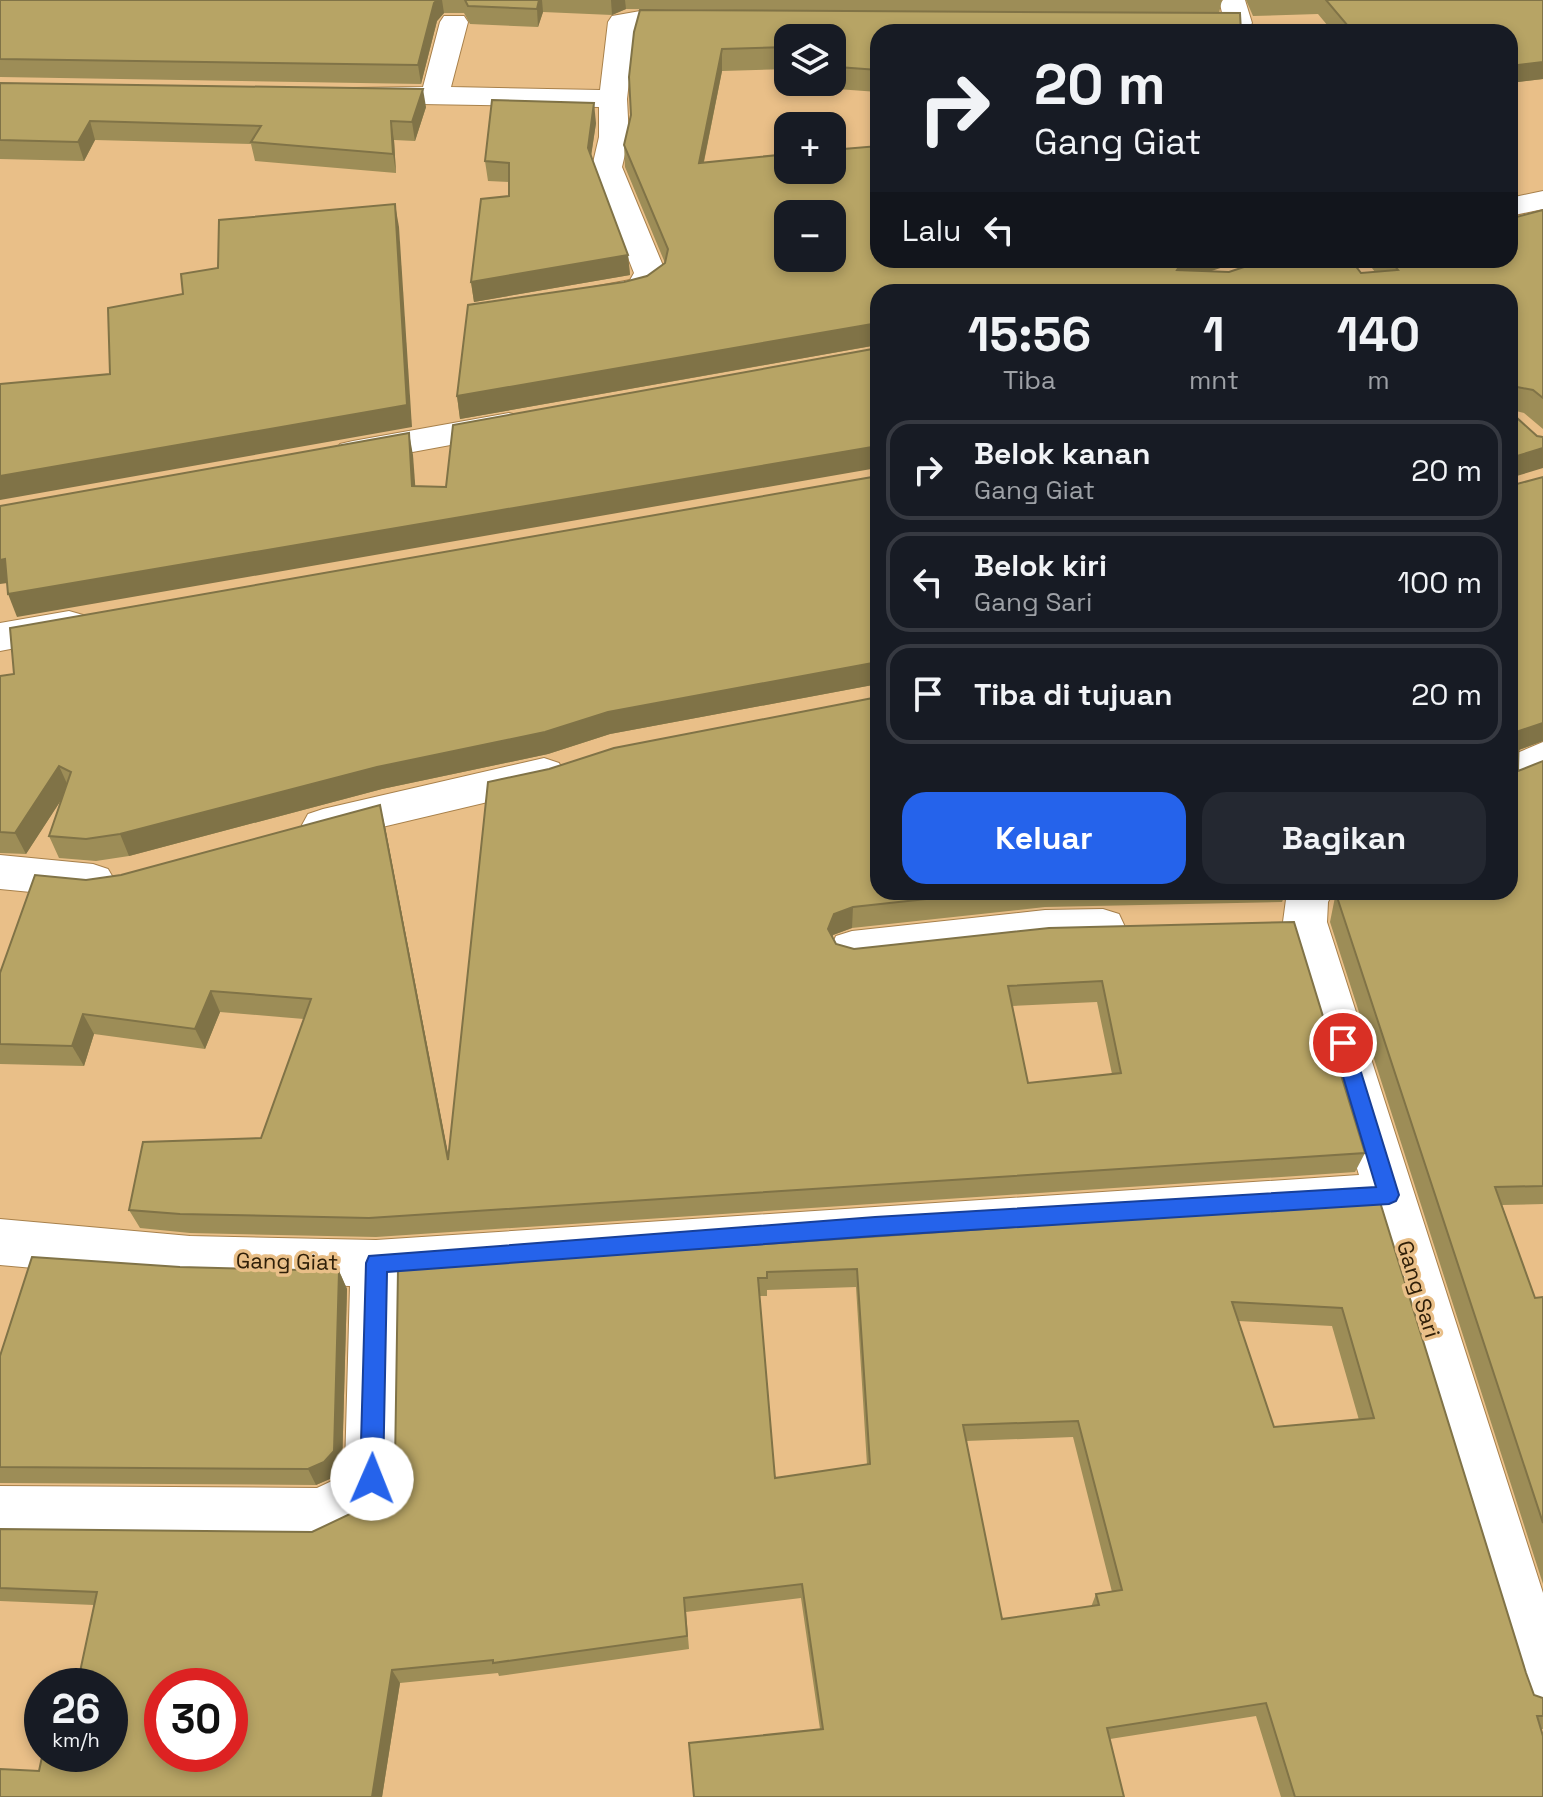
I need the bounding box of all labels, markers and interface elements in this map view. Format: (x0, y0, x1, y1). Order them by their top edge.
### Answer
map controls (774, 24, 846, 272)
button: layers (774, 24, 846, 96)
text: 20 m (1034, 49, 1166, 120)
icon: right (902, 56, 1006, 160)
button: + (774, 112, 846, 184)
text: Gang Giat (1034, 119, 1202, 165)
button: − (774, 200, 846, 272)
icon: left (977, 208, 1021, 252)
text: Lalu (902, 211, 961, 250)
text: 15:56 (968, 304, 1091, 365)
text: 1 (1203, 304, 1225, 365)
text: 140 (1337, 304, 1420, 365)
text: Tiba (1003, 363, 1056, 397)
text: mnt (1189, 363, 1239, 397)
text: m (1367, 363, 1390, 397)
text: Belok kanan (974, 434, 1150, 473)
icon: right (906, 448, 950, 492)
text: 20 m (1411, 451, 1482, 490)
text: Gang Giat (974, 473, 1095, 507)
text: Belok kiri (974, 546, 1107, 585)
icon: left (906, 560, 950, 604)
text: 100 m (1397, 563, 1482, 602)
text: Gang Sari (974, 585, 1092, 619)
icon: arrive (906, 672, 950, 716)
text: Tiba di tujuan (974, 675, 1173, 714)
text: 20 m (1411, 675, 1482, 714)
button: Keluar (902, 792, 1186, 884)
button: Bagikan (1202, 792, 1486, 884)
pin (1309, 1009, 1377, 1077)
icon: arrive (1321, 1021, 1365, 1065)
street label: Gang Sari (1391, 1237, 1447, 1341)
street label: Gang Giat (236, 1246, 338, 1276)
position arrow (330, 1437, 414, 1521)
speed limit sign: 30 (144, 1668, 248, 1772)
text: 26 (52, 1684, 100, 1735)
text: km/h (52, 1727, 100, 1753)

